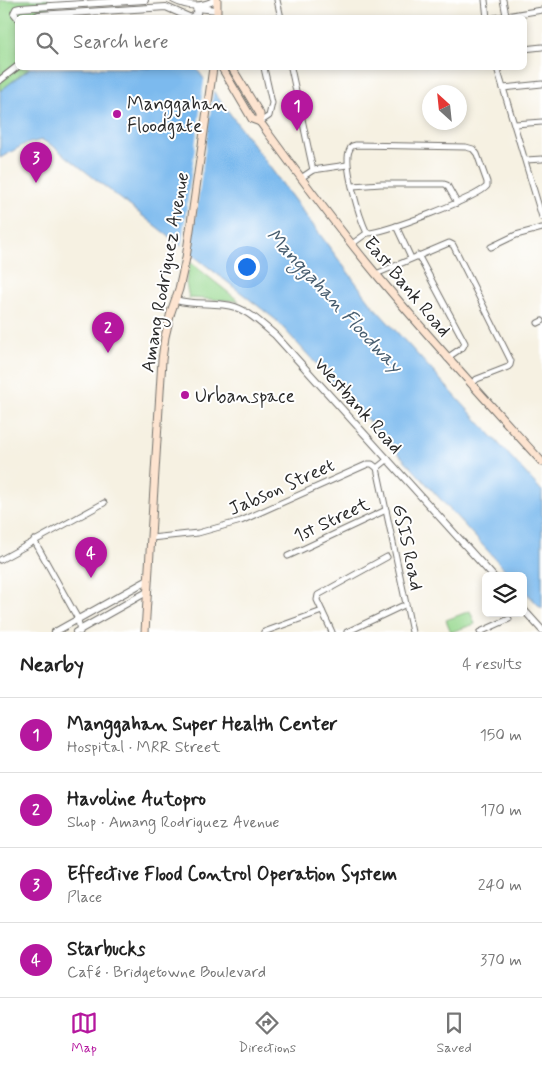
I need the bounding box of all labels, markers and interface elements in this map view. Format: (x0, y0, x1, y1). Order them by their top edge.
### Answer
search box (15, 15, 527, 70)
icon: search (33, 29, 61, 57)
text: Search here (73, 30, 169, 55)
north arrow (422, 85, 467, 130)
pin: 1 (281, 90, 313, 131)
place label: Manggahan Floodgate (127, 92, 227, 140)
marker: Manggahan Floodgate (111, 108, 123, 120)
pin: 3 (20, 142, 52, 183)
street label: Amang Rodriguez Avenue (136, 170, 197, 375)
water label: Manggahan Floodway (258, 223, 409, 382)
street label: East Bank Road (358, 232, 456, 342)
your location (234, 254, 260, 280)
pin: 2 (92, 312, 124, 353)
street label: Westbank Road (308, 353, 408, 459)
place label: Urbanspace (195, 384, 295, 409)
marker: Urbanspace (179, 389, 191, 401)
street label: Jabson Street (225, 453, 339, 522)
street label: 1st Street (290, 492, 374, 549)
street label: GSIS Road (386, 502, 429, 593)
pin: 4 (75, 537, 107, 578)
map controls (482, 572, 527, 617)
button: layers (482, 572, 527, 617)
text: Nearby (20, 651, 84, 679)
text: 4 results (462, 654, 522, 675)
text: Manggahan Super Health Center (67, 712, 338, 737)
text: 1 (32, 725, 40, 746)
text: 150 m (480, 725, 522, 746)
text: Hospital · MRR Street (67, 737, 221, 758)
text: Havoline Autopro (67, 787, 206, 812)
text: 2 (32, 800, 40, 821)
text: 170 m (480, 800, 522, 821)
text: Shop · Amang Rodriguez Avenue (67, 812, 280, 833)
text: Effective Flood Control Operation System (67, 862, 397, 887)
text: 3 (32, 875, 40, 896)
text: 240 m (478, 875, 522, 896)
text: Place (67, 887, 102, 908)
text: Starbucks (67, 937, 145, 962)
text: 4 (31, 950, 41, 971)
text: 370 m (480, 950, 522, 971)
text: Café · Bridgetowne Boulevard (67, 962, 266, 983)
tab: Map (70, 1009, 98, 1057)
tab: Directions (239, 1009, 296, 1057)
tab: Saved (436, 1009, 472, 1057)

